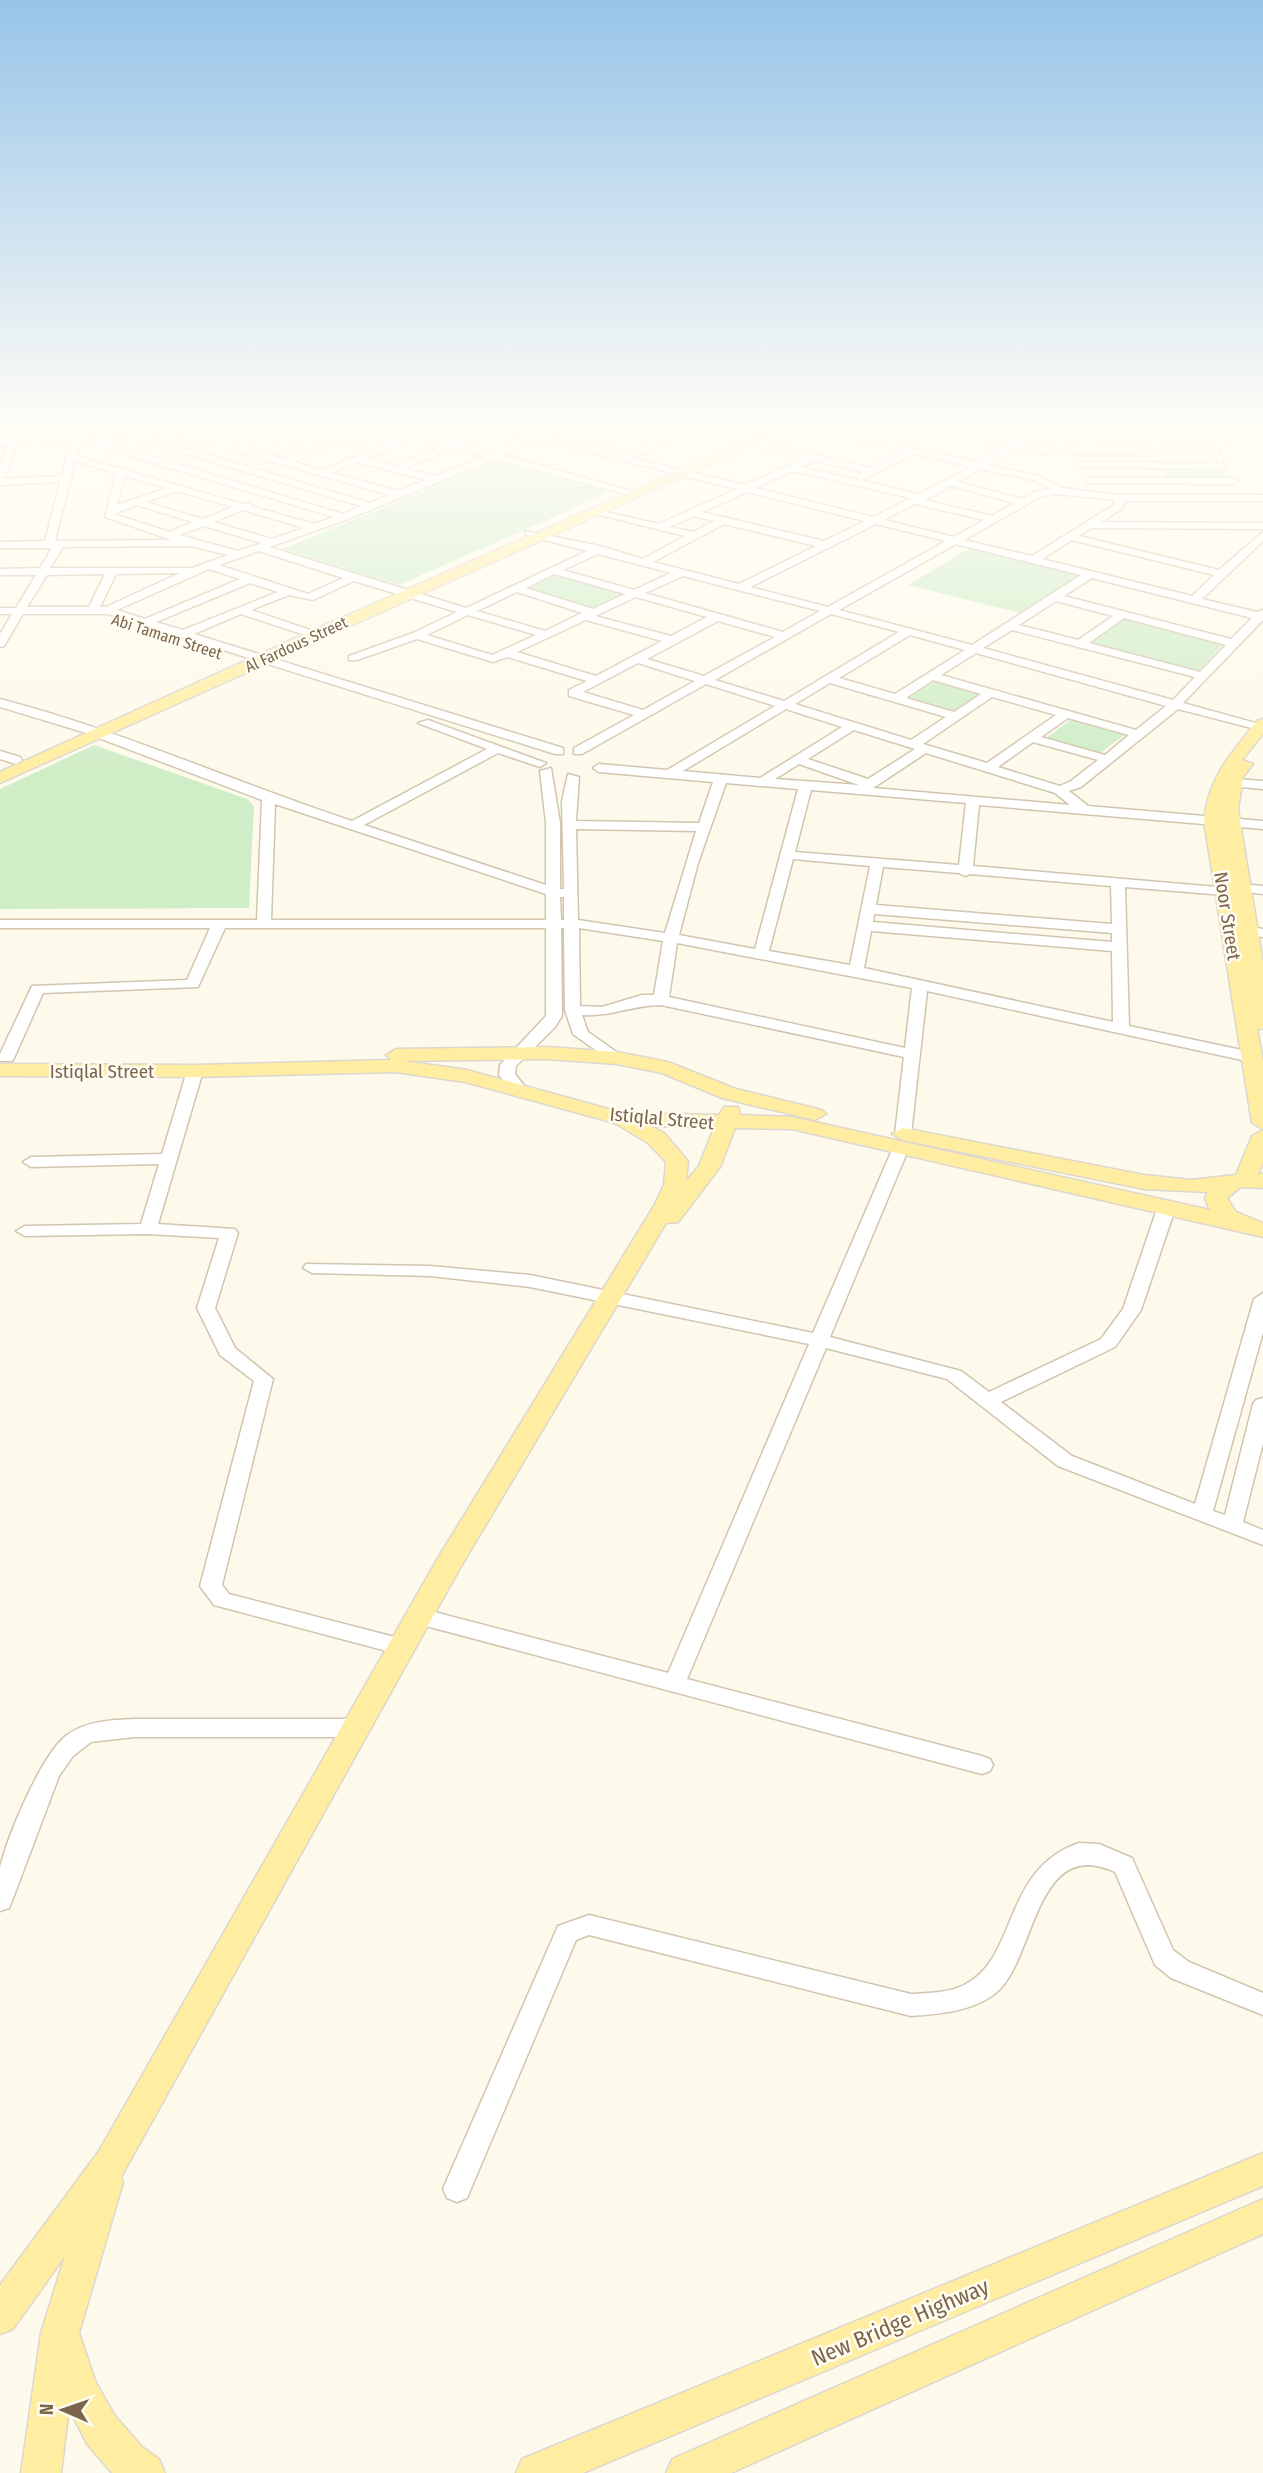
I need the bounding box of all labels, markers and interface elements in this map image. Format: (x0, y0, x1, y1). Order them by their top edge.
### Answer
street label: Abi Tamam Street (109, 610, 225, 663)
street label: Al Fardous Street (242, 612, 351, 676)
street label: Noor Street (1209, 870, 1246, 963)
street label: Istiqlal Street (50, 1060, 155, 1083)
street label: Istiqlal Street (609, 1102, 716, 1135)
street label: New Bridge Highway (807, 2272, 994, 2372)
north arrow (28, 2375, 98, 2445)
text: N (35, 2403, 58, 2416)

